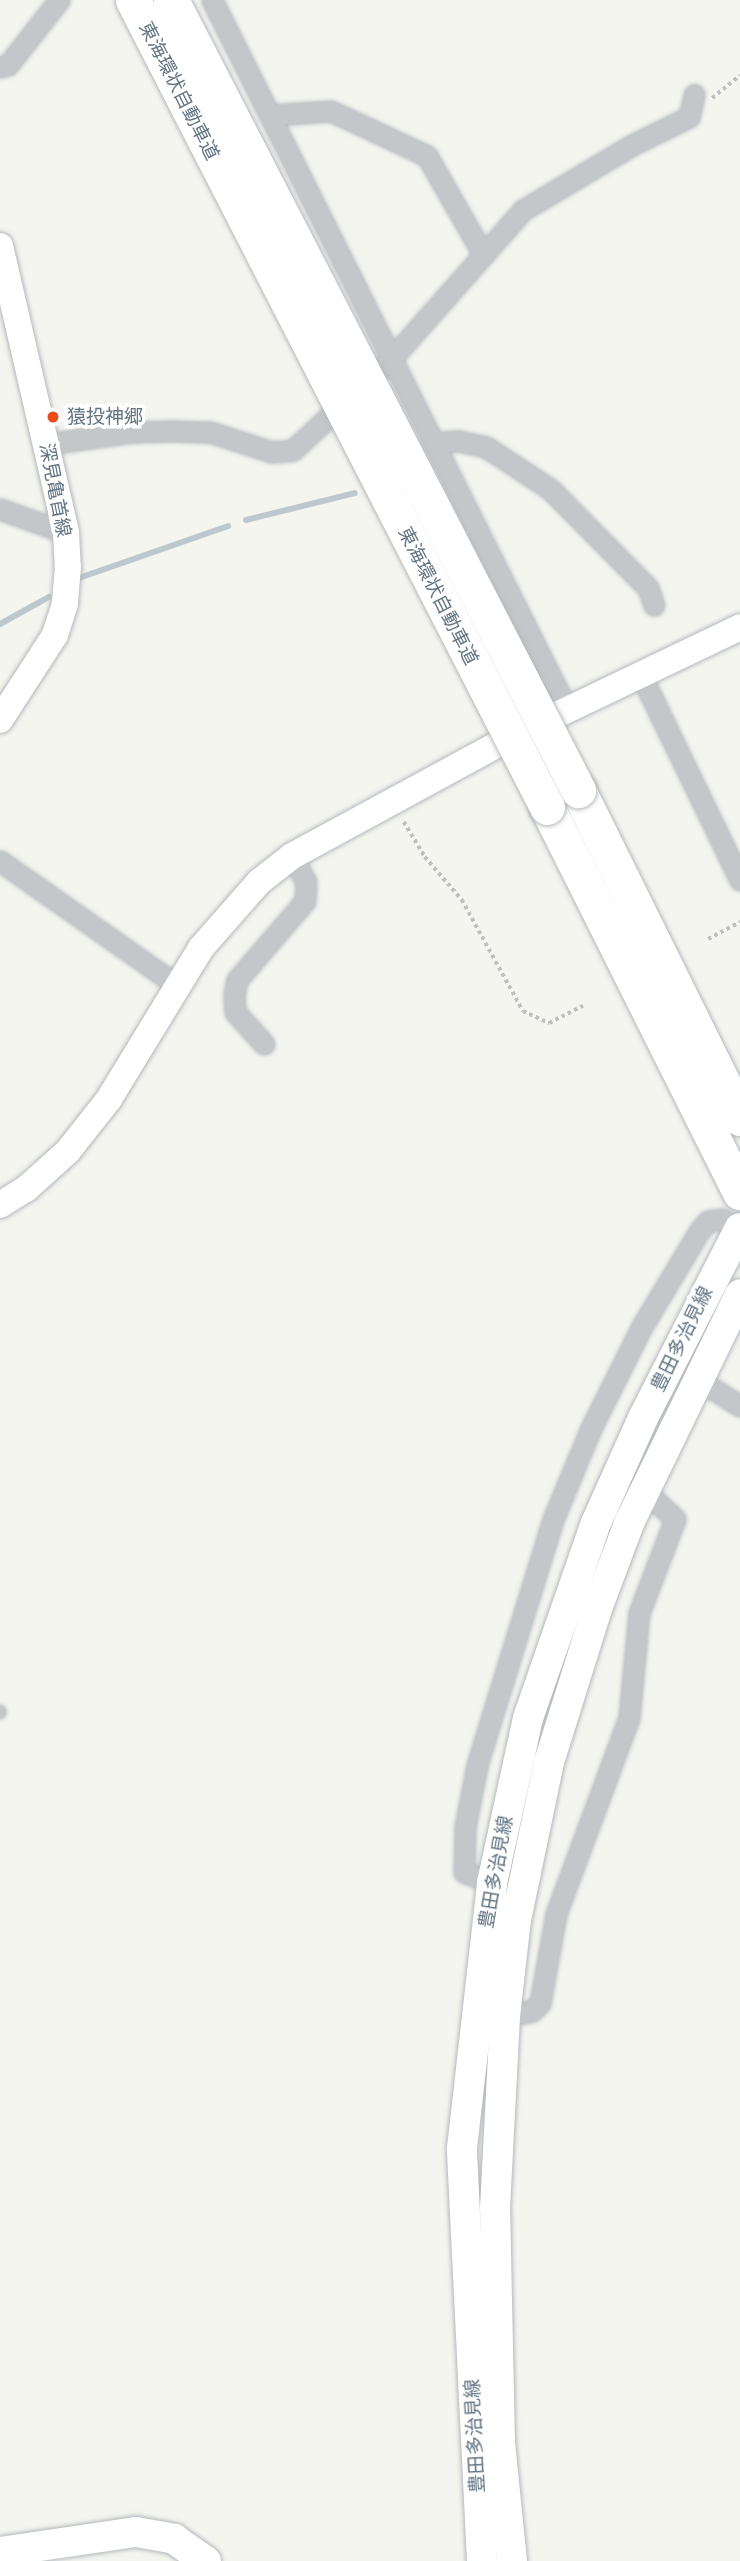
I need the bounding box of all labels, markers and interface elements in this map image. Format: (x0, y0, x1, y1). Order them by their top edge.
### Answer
street label: 東海環状自動車道 (134, 18, 224, 164)
place label: 猿投神郷 (67, 406, 143, 428)
marker: 猿投神郷 (45, 409, 61, 425)
street label: 深見亀首線 (35, 441, 75, 539)
street label: 東海環状自動車道 (393, 523, 483, 669)
street label: 豊田多治見線 (647, 1283, 717, 1395)
street label: 豊田多治見線 (475, 1814, 517, 1930)
street label: 豊田多治見線 (461, 2378, 489, 2494)

